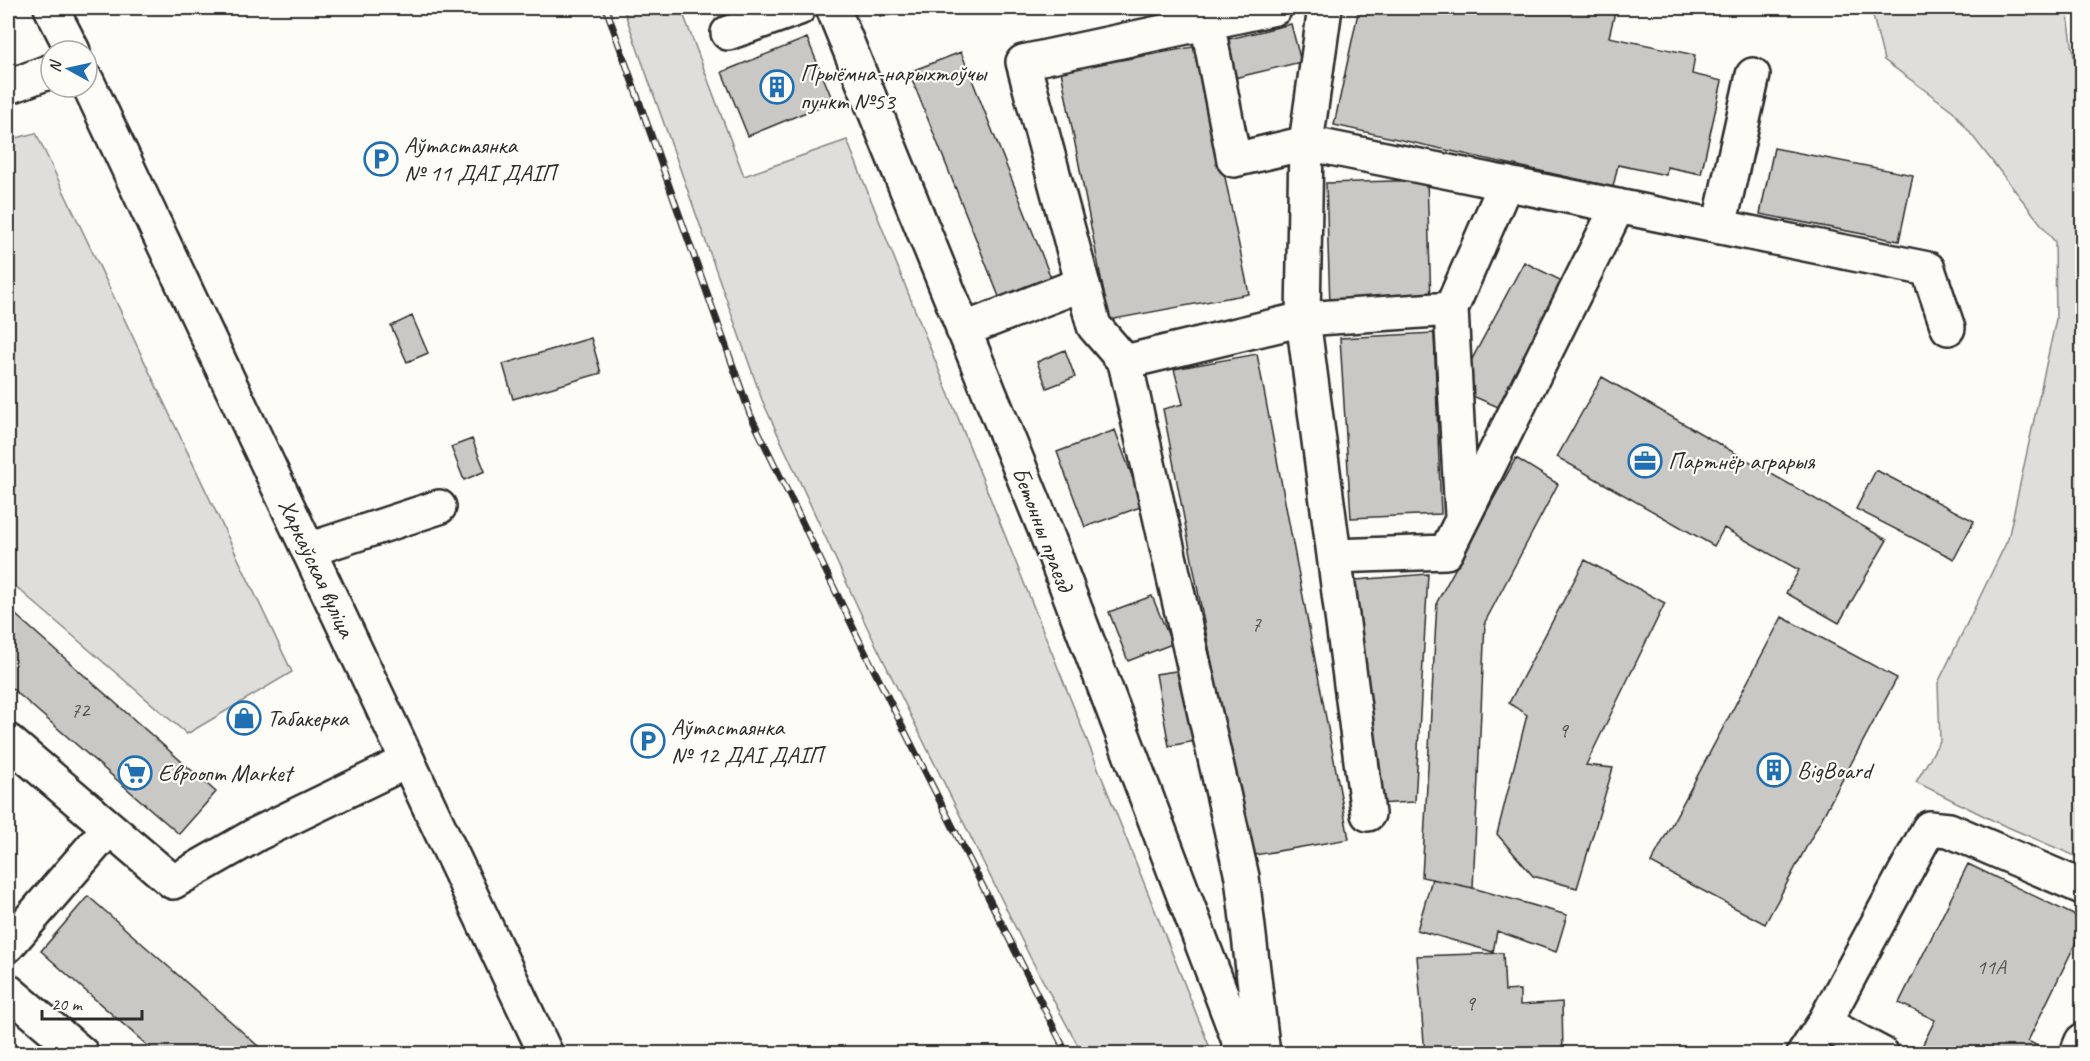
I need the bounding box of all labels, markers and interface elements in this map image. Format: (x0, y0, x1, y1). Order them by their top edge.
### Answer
north arrow (39, 39, 99, 99)
text: N (45, 58, 66, 73)
place label: Прыёмна-нарыхтоўчы пункт №53 (800, 58, 989, 116)
building icon: Прыёмна-нарыхтоўчы пункт №53 (759, 69, 795, 105)
place label: Аўтастаянка № 11 ДАІ ДАІП (404, 130, 560, 188)
parking icon: Аўтастаянка № 11 ДАІ ДАІП (363, 141, 399, 177)
office icon: Партнёр аграрыя (1627, 443, 1663, 479)
place label: Партнёр аграрыя (1668, 446, 1816, 476)
street label: Бетонны праезд (1006, 463, 1081, 598)
street label: Харкаўская вуліца (272, 494, 363, 643)
house number: 7 (1251, 611, 1262, 637)
house number: 72 (71, 697, 91, 723)
shop icon: Табакерка (226, 700, 262, 736)
place label: Табакерка (267, 703, 350, 733)
place label: Аўтастаянка № 12 ДАІ ДАІП (671, 712, 827, 770)
house number: 9 (1558, 717, 1569, 743)
parking icon: Аўтастаянка № 12 ДАІ ДАІП (630, 723, 666, 759)
building icon: BigBoard (1756, 752, 1792, 788)
supermarket icon: Евроопт Market (117, 755, 153, 791)
place label: BigBoard (1797, 755, 1875, 785)
place label: Евроопт Market (158, 758, 295, 788)
house number: 11А (1976, 954, 2007, 980)
scale bar (42, 983, 142, 1021)
house number: 9 (1465, 990, 1476, 1016)
text: 20 m (51, 993, 84, 1015)

